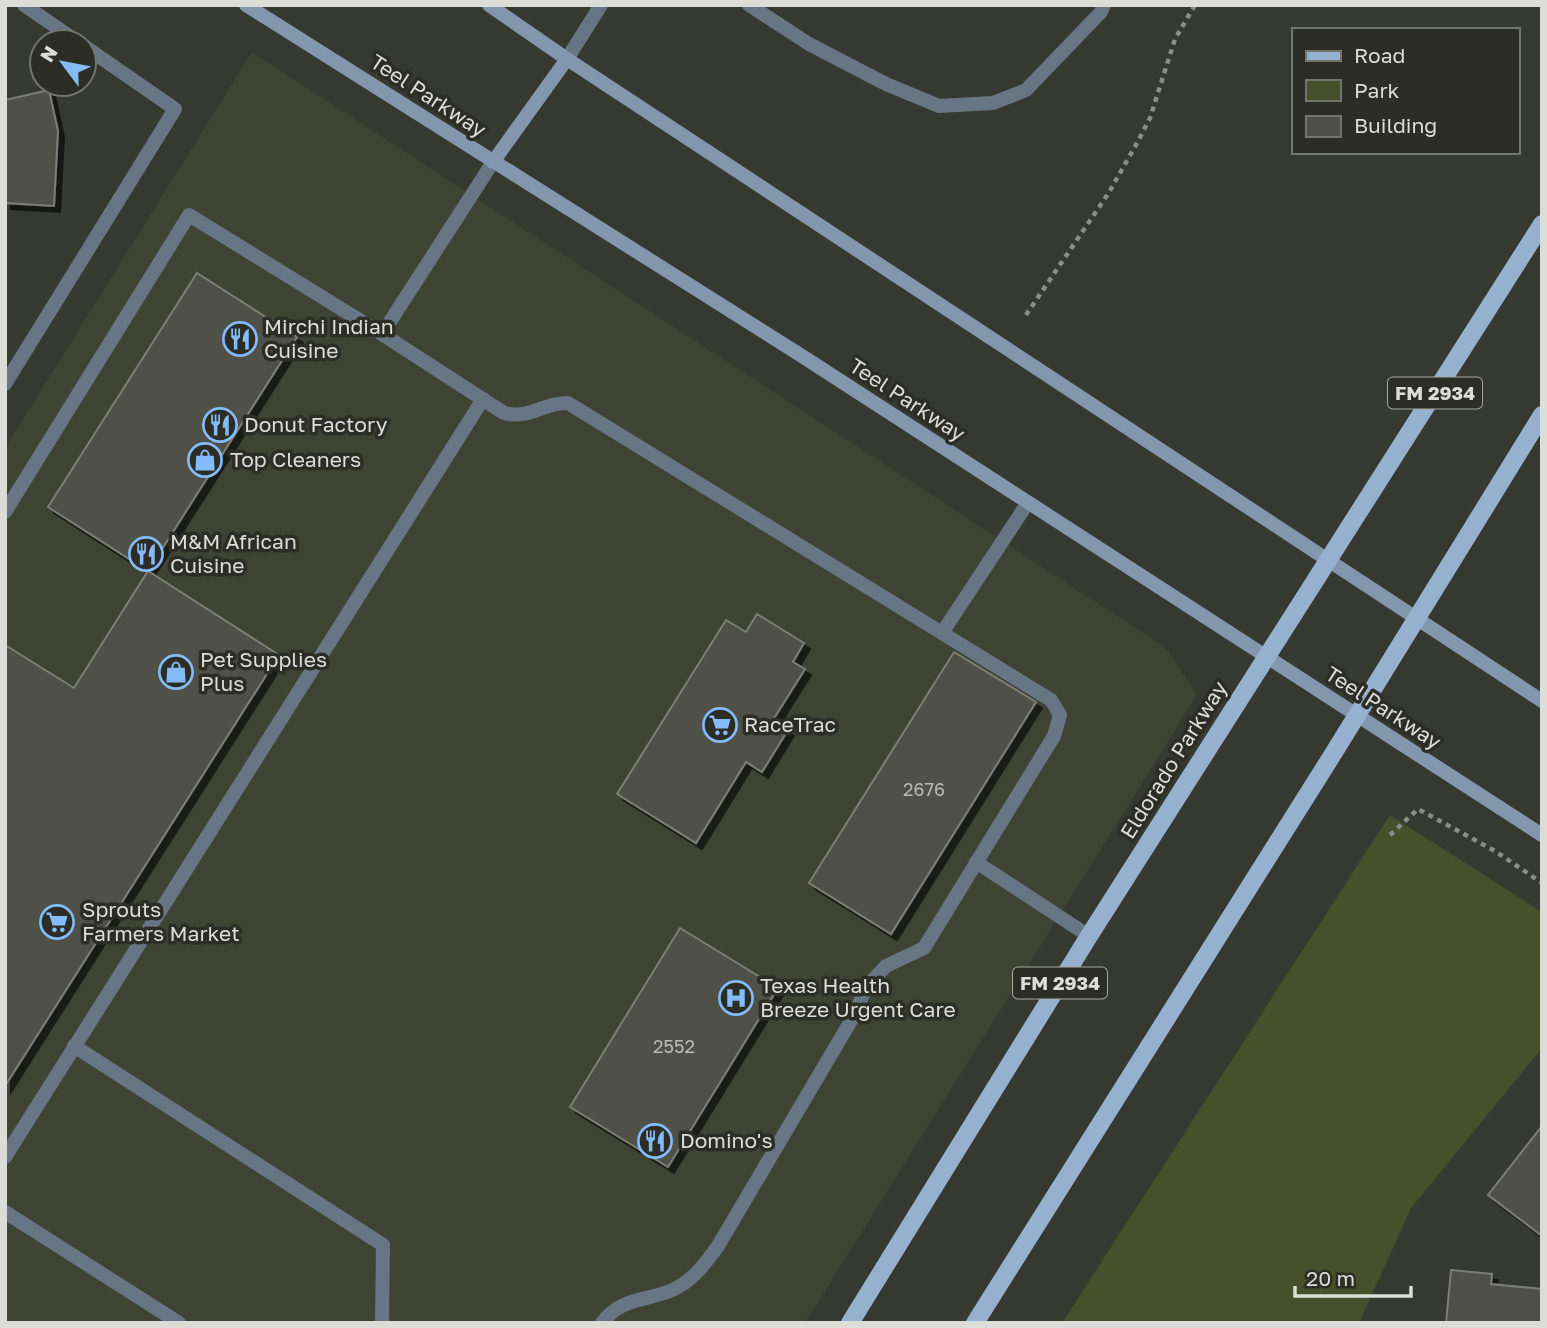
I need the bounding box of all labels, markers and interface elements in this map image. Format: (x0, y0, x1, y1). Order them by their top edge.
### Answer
north arrow (28, 28, 98, 98)
legend (1292, 28, 1519, 154)
text: N (35, 42, 62, 66)
text: Road (1354, 42, 1405, 68)
street label: Teel Parkway (366, 48, 492, 142)
text: Park (1354, 77, 1400, 103)
text: Building (1354, 112, 1437, 138)
place label: Mirchi Indian Cuisine (264, 313, 394, 363)
restaurant icon: Mirchi Indian Cuisine (221, 320, 259, 358)
street label: Teel Parkway (845, 352, 971, 446)
road number: FM 2934 (1388, 378, 1482, 408)
restaurant icon: Donut Factory (201, 406, 239, 444)
place label: Donut Factory (244, 411, 388, 437)
shop icon: Top Cleaners (186, 441, 224, 479)
place label: Top Cleaners (230, 446, 361, 472)
place label: M&M African Cuisine (170, 528, 297, 578)
restaurant icon: M&M African Cuisine (127, 535, 165, 573)
place label: Pet Supplies Plus (200, 646, 327, 696)
shop icon: Pet Supplies Plus (157, 653, 195, 691)
street label: Teel Parkway (1321, 660, 1447, 754)
street label: Eldorado Parkway (1114, 676, 1232, 843)
supermarket icon: RaceTrac (701, 706, 739, 744)
place label: RaceTrac (744, 711, 836, 737)
house number: 2676 (903, 778, 945, 800)
place label: Sprouts Farmers Market (82, 896, 240, 946)
supermarket icon: Sprouts Farmers Market (38, 903, 76, 941)
road number: FM 2934 (1013, 967, 1107, 998)
place label: Texas Health Breeze Urgent Care (760, 972, 956, 1022)
hospital icon: Texas Health Breeze Urgent Care (717, 979, 755, 1017)
house number: 2552 (653, 1035, 695, 1057)
restaurant icon: Domino's (636, 1122, 674, 1160)
place label: Domino's (680, 1127, 773, 1153)
scale bar (1295, 1254, 1410, 1298)
text: 20 m (1306, 1265, 1355, 1291)

